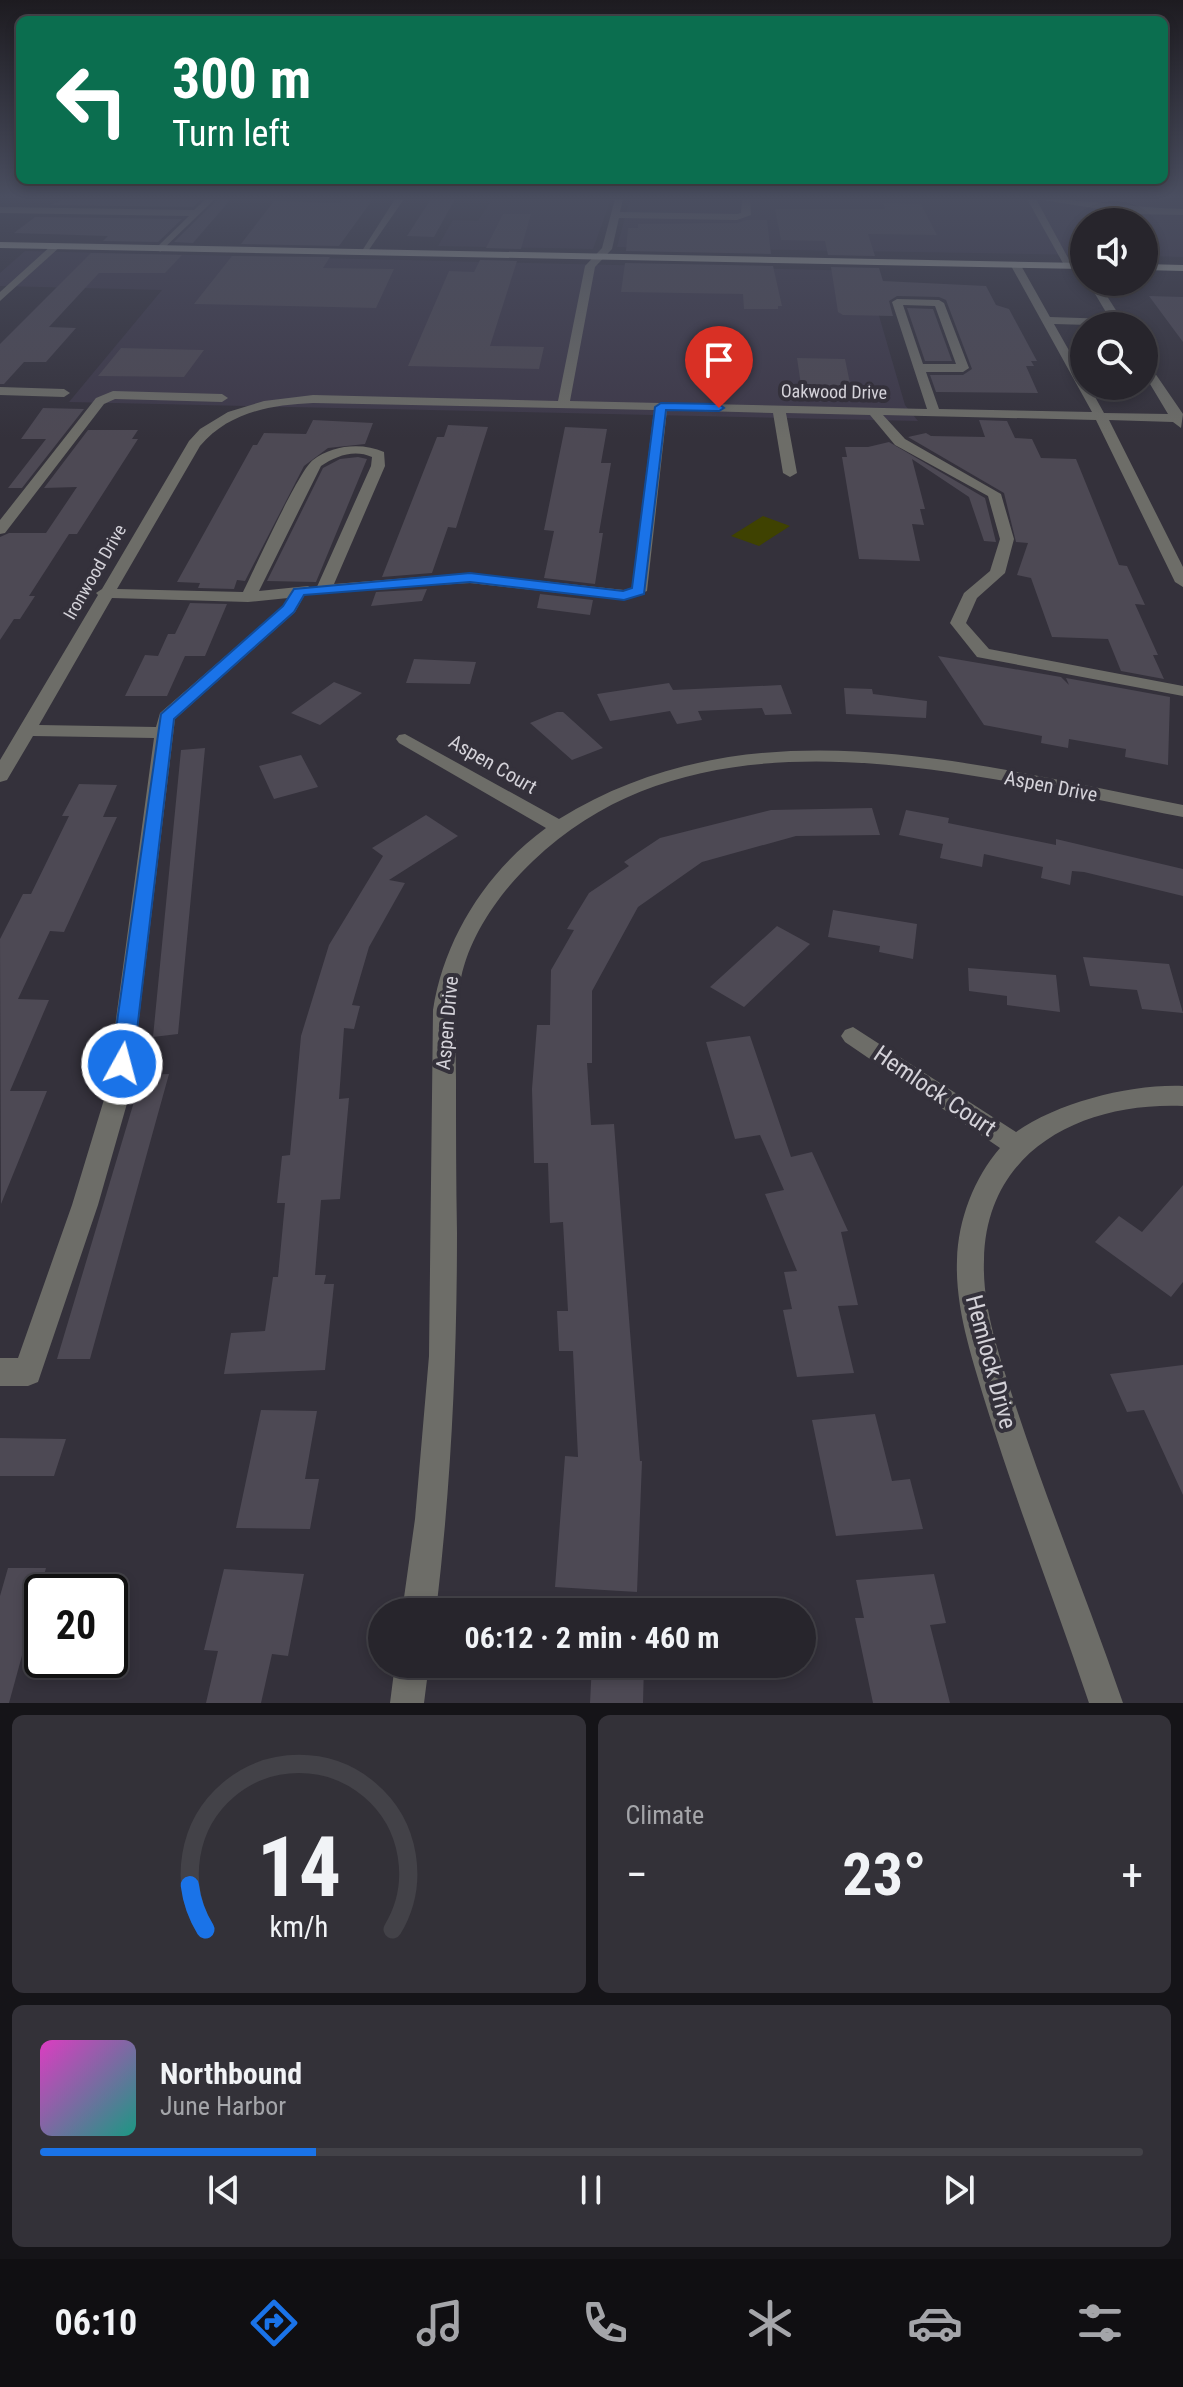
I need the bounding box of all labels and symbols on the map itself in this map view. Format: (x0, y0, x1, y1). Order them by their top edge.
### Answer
pin (685, 326, 753, 408)
street label: Oakwood Drive (781, 380, 887, 403)
street label: Ironwood Drive (59, 520, 130, 623)
street label: Aspen Court (445, 729, 541, 799)
street label: Aspen Drive (1003, 765, 1099, 807)
street label: Aspen Drive (431, 975, 463, 1071)
position arrow (80, 1022, 164, 1106)
street label: Hemlock Court (869, 1040, 1001, 1142)
street label: Hemlock Drive (960, 1292, 1022, 1432)
speed limit sign: 20 (24, 1574, 128, 1678)

